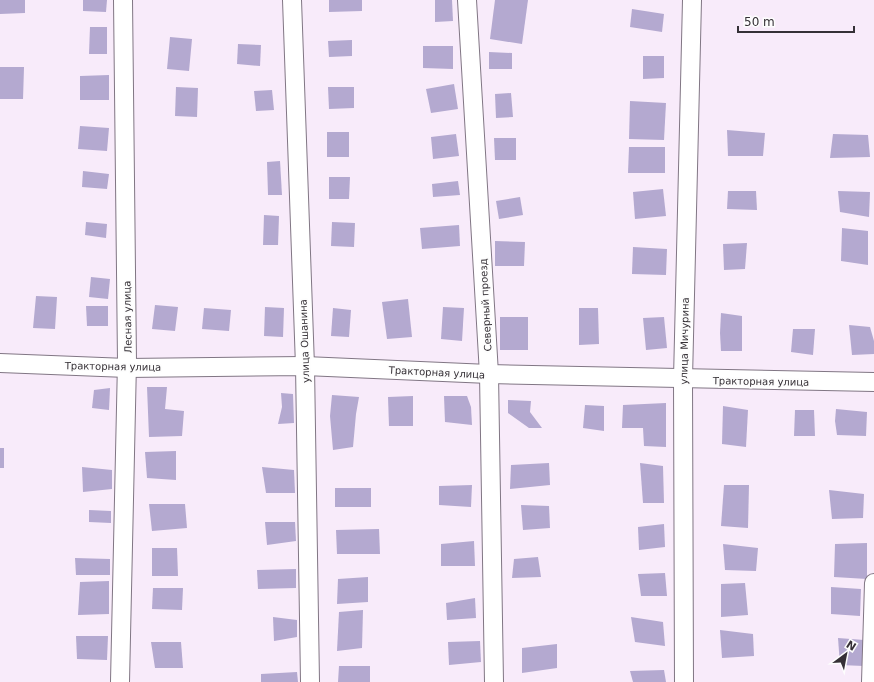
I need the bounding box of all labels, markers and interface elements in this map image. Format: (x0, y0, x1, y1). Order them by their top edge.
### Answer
scale bar (738, 8, 854, 34)
text: 50 m (744, 15, 775, 29)
street label: Северный проезд (478, 258, 493, 352)
street label: Лесная улица (121, 281, 134, 353)
street label: улица Мичурина (678, 297, 691, 385)
street label: улица Ошанина (298, 299, 311, 383)
street label: Тракторная улица (64, 360, 161, 373)
street label: Тракторная улица (387, 364, 485, 381)
street label: Тракторная улица (712, 375, 809, 388)
north arrow (826, 634, 866, 674)
text: N (844, 638, 858, 654)

